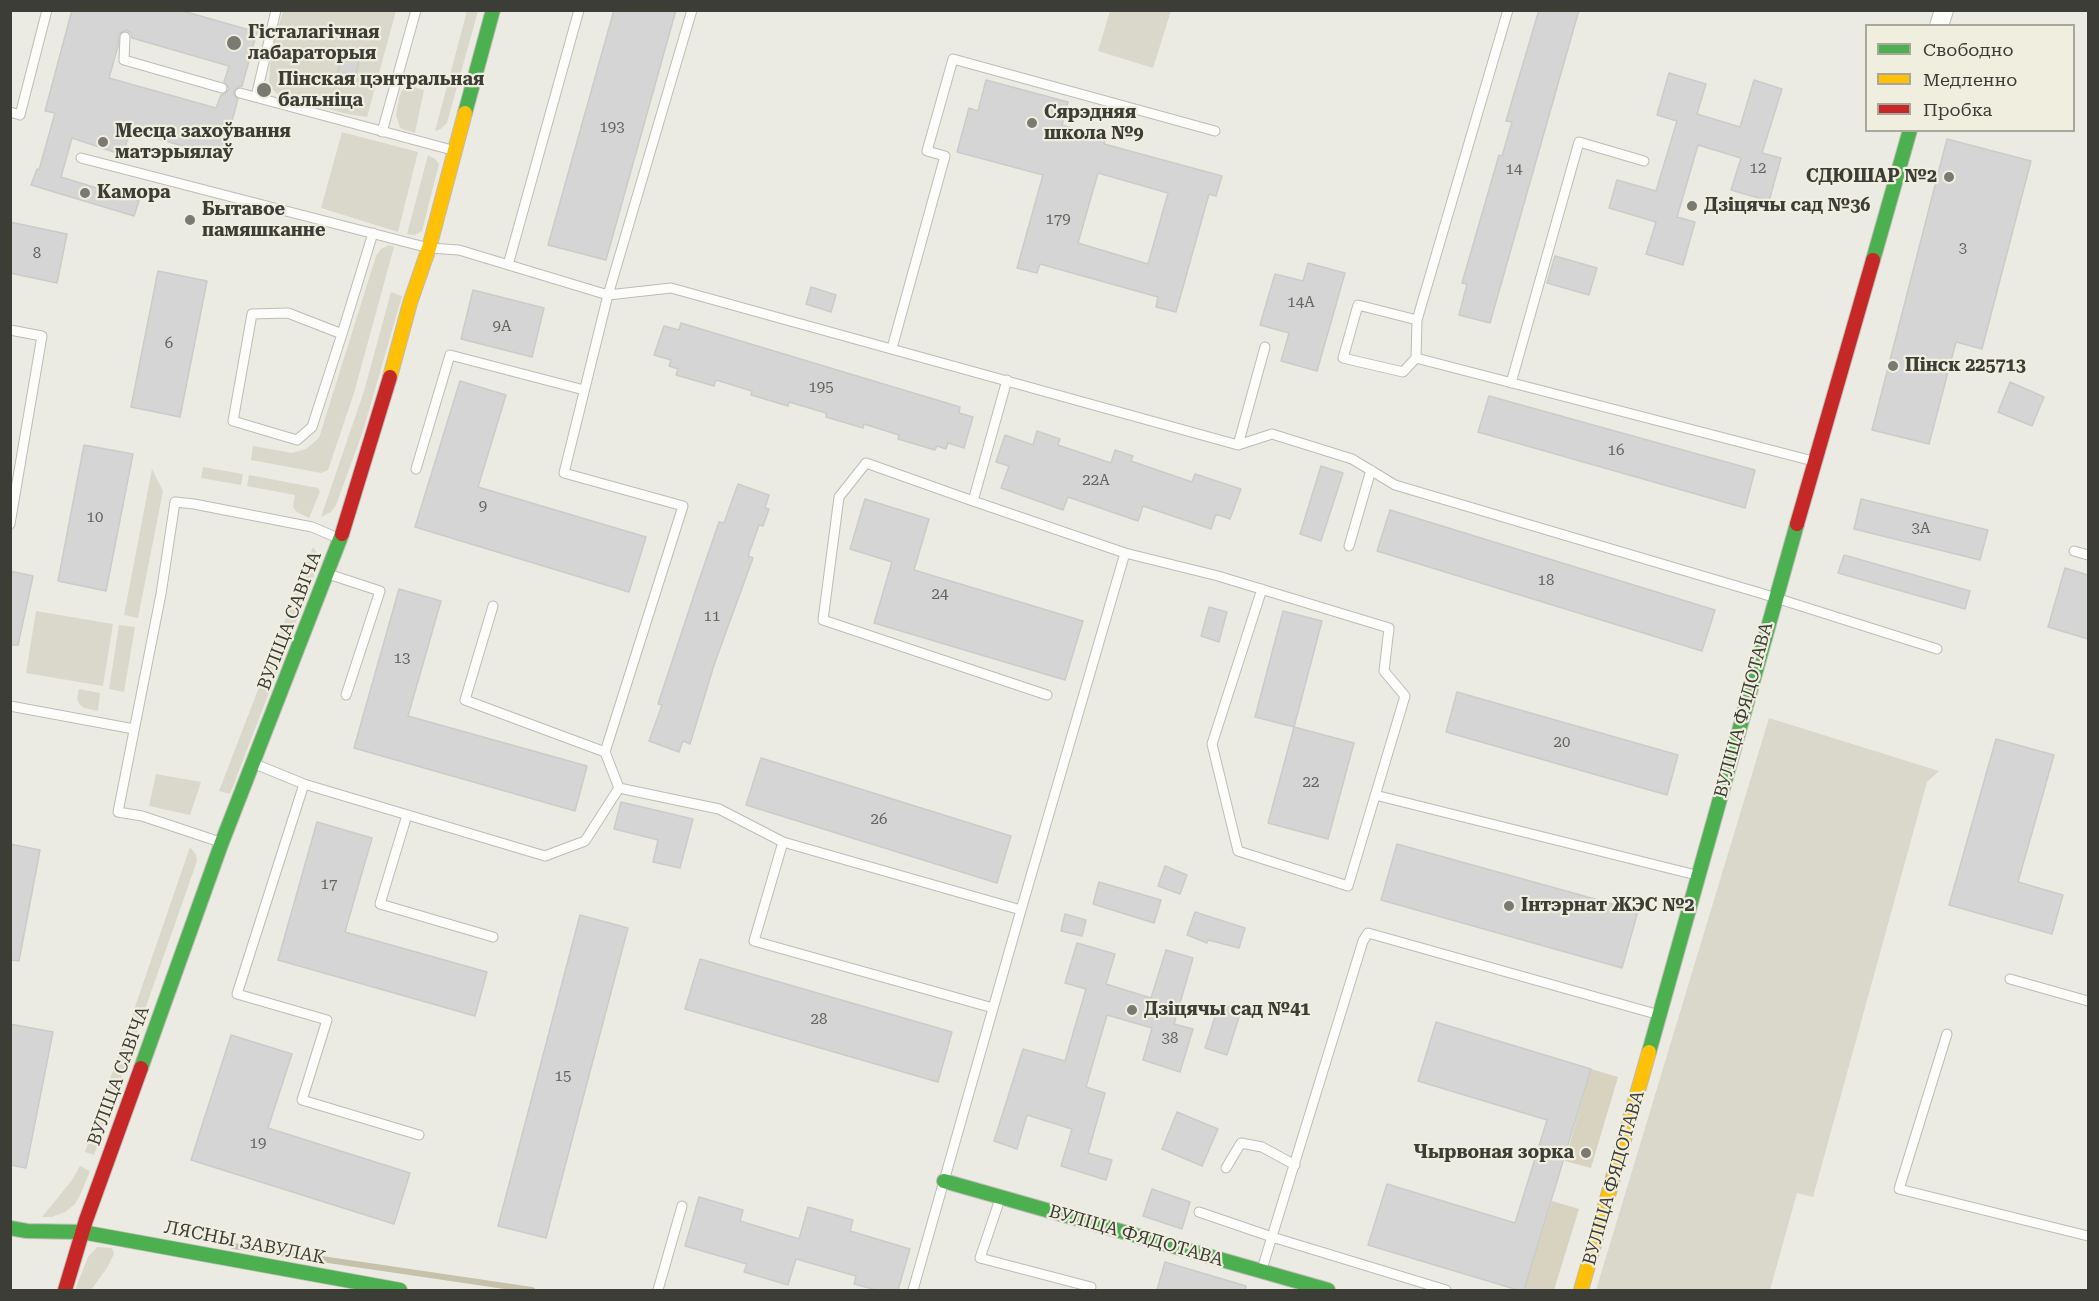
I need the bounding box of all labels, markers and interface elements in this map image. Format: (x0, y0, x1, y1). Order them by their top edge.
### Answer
place label: Гісталагічная лабараторыя (248, 22, 380, 64)
legend (1865, 24, 2075, 132)
marker: Гісталагічная лабараторыя (225, 34, 243, 52)
text: Свободно (1923, 39, 2013, 60)
place label: Пінская цэнтральная бальніца (278, 69, 484, 112)
text: Медленно (1923, 69, 2017, 90)
marker: Пінская цэнтральная бальніца (255, 81, 273, 99)
text: Пробка (1923, 99, 1992, 120)
place label: Сярэдняя школа №9 (1044, 102, 1144, 144)
marker: Сярэдняя школа №9 (1025, 116, 1039, 130)
house number: 193 (599, 119, 625, 137)
place label: Месца захоўвання матэрыялаў (115, 121, 291, 164)
marker: Месца захоўвання матэрыялаў (96, 135, 110, 149)
house number: 12 (1750, 160, 1766, 178)
house number: 14 (1506, 161, 1522, 179)
place label: СДЮШАР №2 (1806, 166, 1937, 188)
marker: СДЮШАР №2 (1942, 170, 1956, 184)
place label: Камора (97, 182, 170, 204)
marker: Камора (78, 186, 92, 200)
place label: Дзіцячы сад №36 (1704, 195, 1870, 217)
place label: Бытавое памяшканне (202, 199, 326, 242)
marker: Дзіцячы сад №36 (1685, 199, 1699, 213)
house number: 179 (1045, 211, 1071, 229)
marker: Бытавое памяшканне (183, 213, 197, 227)
house number: 3 (1959, 240, 1967, 258)
house number: 8 (33, 245, 41, 263)
house number: 14А (1287, 294, 1315, 312)
house number: 9А (493, 318, 511, 336)
house number: 6 (165, 335, 173, 353)
place label: Пінск 225713 (1905, 355, 2026, 377)
marker: Пінск 225713 (1886, 359, 1900, 373)
house number: 195 (808, 379, 834, 397)
house number: 16 (1608, 442, 1624, 460)
house number: 22А (1082, 472, 1110, 490)
house number: 9 (479, 498, 487, 516)
house number: 10 (87, 509, 103, 527)
house number: 3А (1912, 520, 1930, 538)
street label: ВУЛІЦА САВІЧА (254, 549, 326, 693)
house number: 18 (1538, 572, 1554, 590)
house number: 24 (932, 586, 948, 604)
house number: 11 (704, 608, 720, 626)
street label: ВУЛІЦА ФЯДОТАВА (1710, 620, 1778, 800)
house number: 13 (394, 650, 410, 668)
house number: 20 (1554, 734, 1570, 752)
house number: 22 (1303, 774, 1319, 792)
house number: 26 (871, 811, 887, 829)
house number: 17 (321, 876, 337, 894)
place label: Інтэрнат ЖЭС №2 (1521, 895, 1695, 917)
marker: Інтэрнат ЖЭС №2 (1502, 899, 1516, 913)
place label: Дзіцячы сад №41 (1144, 999, 1310, 1021)
street label: ВУЛІЦА САВІЧА (84, 1003, 154, 1149)
marker: Дзіцячы сад №41 (1125, 1003, 1139, 1017)
house number: 28 (811, 1011, 827, 1029)
house number: 38 (1162, 1030, 1178, 1048)
house number: 15 (555, 1068, 571, 1086)
street label: ВУЛІЦА ФЯДОТАВА (1579, 1088, 1649, 1268)
house number: 19 (250, 1135, 266, 1153)
place label: Чырвоная зорка (1414, 1142, 1574, 1164)
marker: Чырвоная зорка (1579, 1146, 1593, 1160)
street label: ВУЛІЦА ФЯДОТАВА (1046, 1201, 1226, 1271)
street label: ЛЯСНЫ ЗАВУЛАК (163, 1217, 327, 1269)

